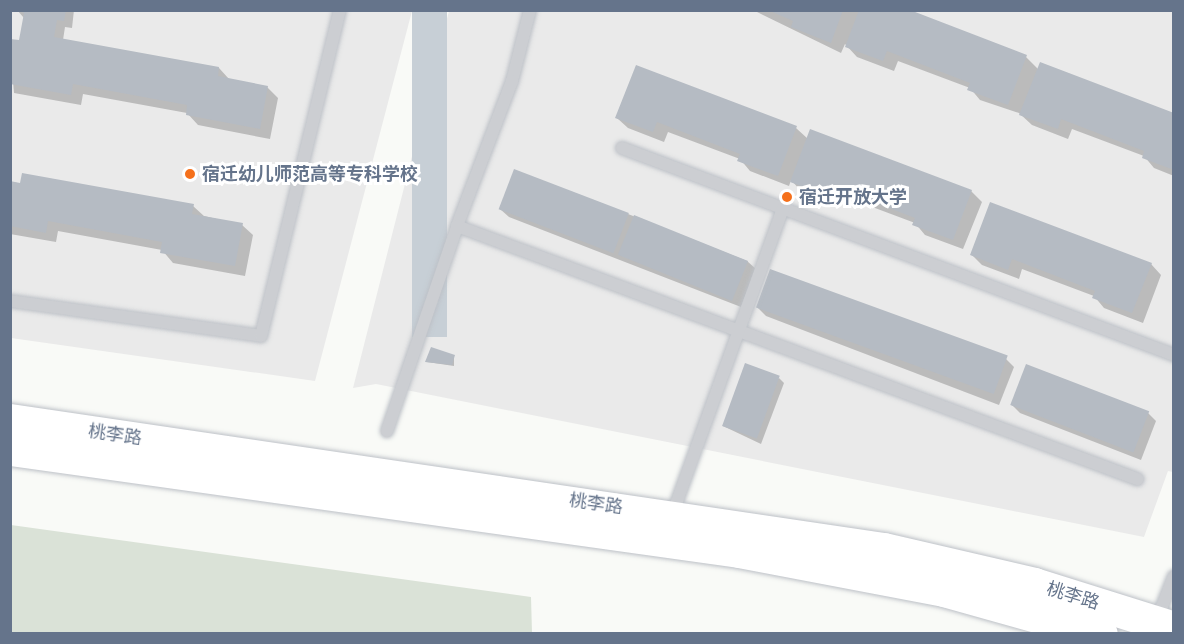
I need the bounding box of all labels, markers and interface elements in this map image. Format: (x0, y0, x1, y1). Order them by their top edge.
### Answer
place label: 宿迁幼儿师范高等专科学校 (202, 163, 418, 185)
marker: 宿迁幼儿师范高等专科学校 (183, 167, 197, 181)
place label: 宿迁开放大学 (799, 186, 907, 208)
marker: 宿迁开放大学 (780, 190, 794, 204)
street label: 桃李路 (87, 421, 143, 449)
street label: 桃李路 (568, 490, 624, 518)
street label: 桃李路 (1044, 578, 1102, 614)

